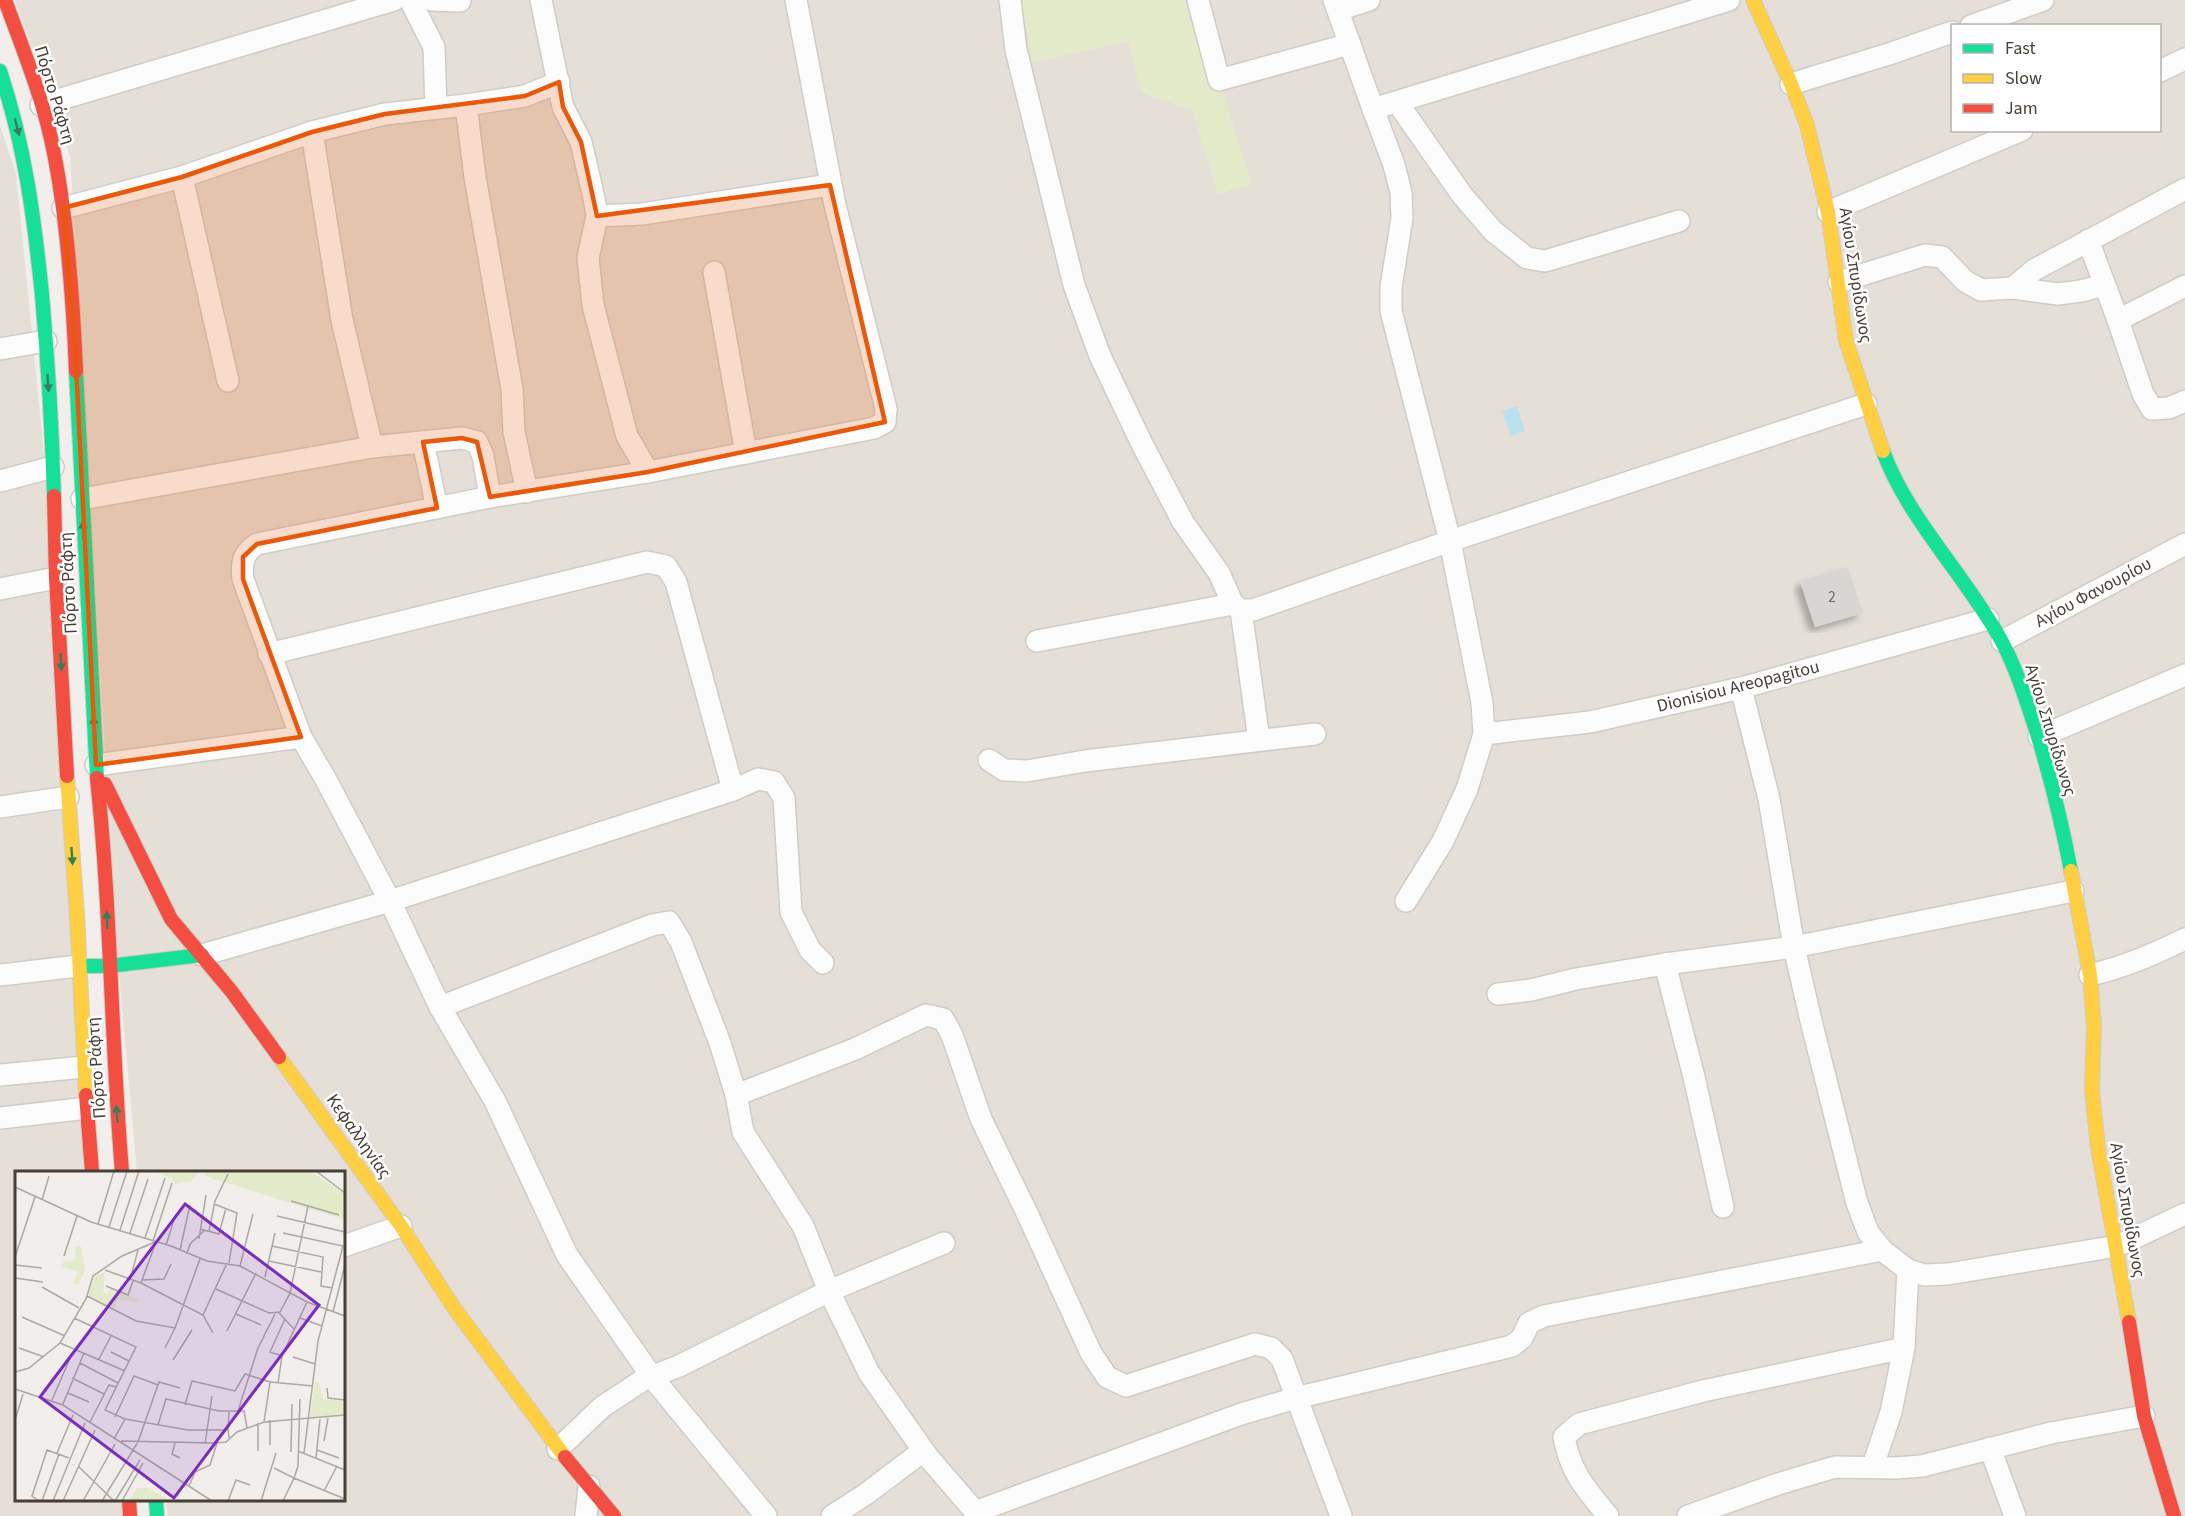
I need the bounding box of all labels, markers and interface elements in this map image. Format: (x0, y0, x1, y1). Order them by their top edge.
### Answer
legend (1951, 24, 2161, 132)
text: Fast (2005, 36, 2036, 61)
street label: Πόρτο Ράφτη (28, 43, 81, 147)
text: Slow (2005, 66, 2042, 91)
text: Jam (2005, 96, 2038, 121)
one-way arrow (13, 118, 22, 136)
street label: Αγίου Σπυρίδωνος (1832, 206, 1879, 345)
one-way arrow (44, 374, 53, 393)
one-way arrow (79, 521, 88, 540)
street label: Πόρτο Ράφτη (53, 531, 84, 634)
street label: Αγίου Φανουρίου (2031, 551, 2156, 634)
house number: 2 (1828, 587, 1836, 608)
one-way arrow (56, 652, 65, 671)
street label: Dionisiou Areopagitou (1654, 654, 1822, 719)
street label: Αγίου Σπυρίδωνος (2019, 661, 2082, 799)
one-way arrow (89, 715, 98, 734)
one-way arrow (68, 847, 77, 866)
one-way arrow (102, 910, 112, 929)
street label: Πόρτο Ράφτη (80, 1016, 113, 1120)
street label: Κεφαλληνίας (320, 1089, 397, 1184)
one-way arrow (112, 1105, 122, 1124)
street label: Αγίου Σπυρίδωνος (2103, 1141, 2152, 1280)
inset map (15, 1171, 345, 1501)

